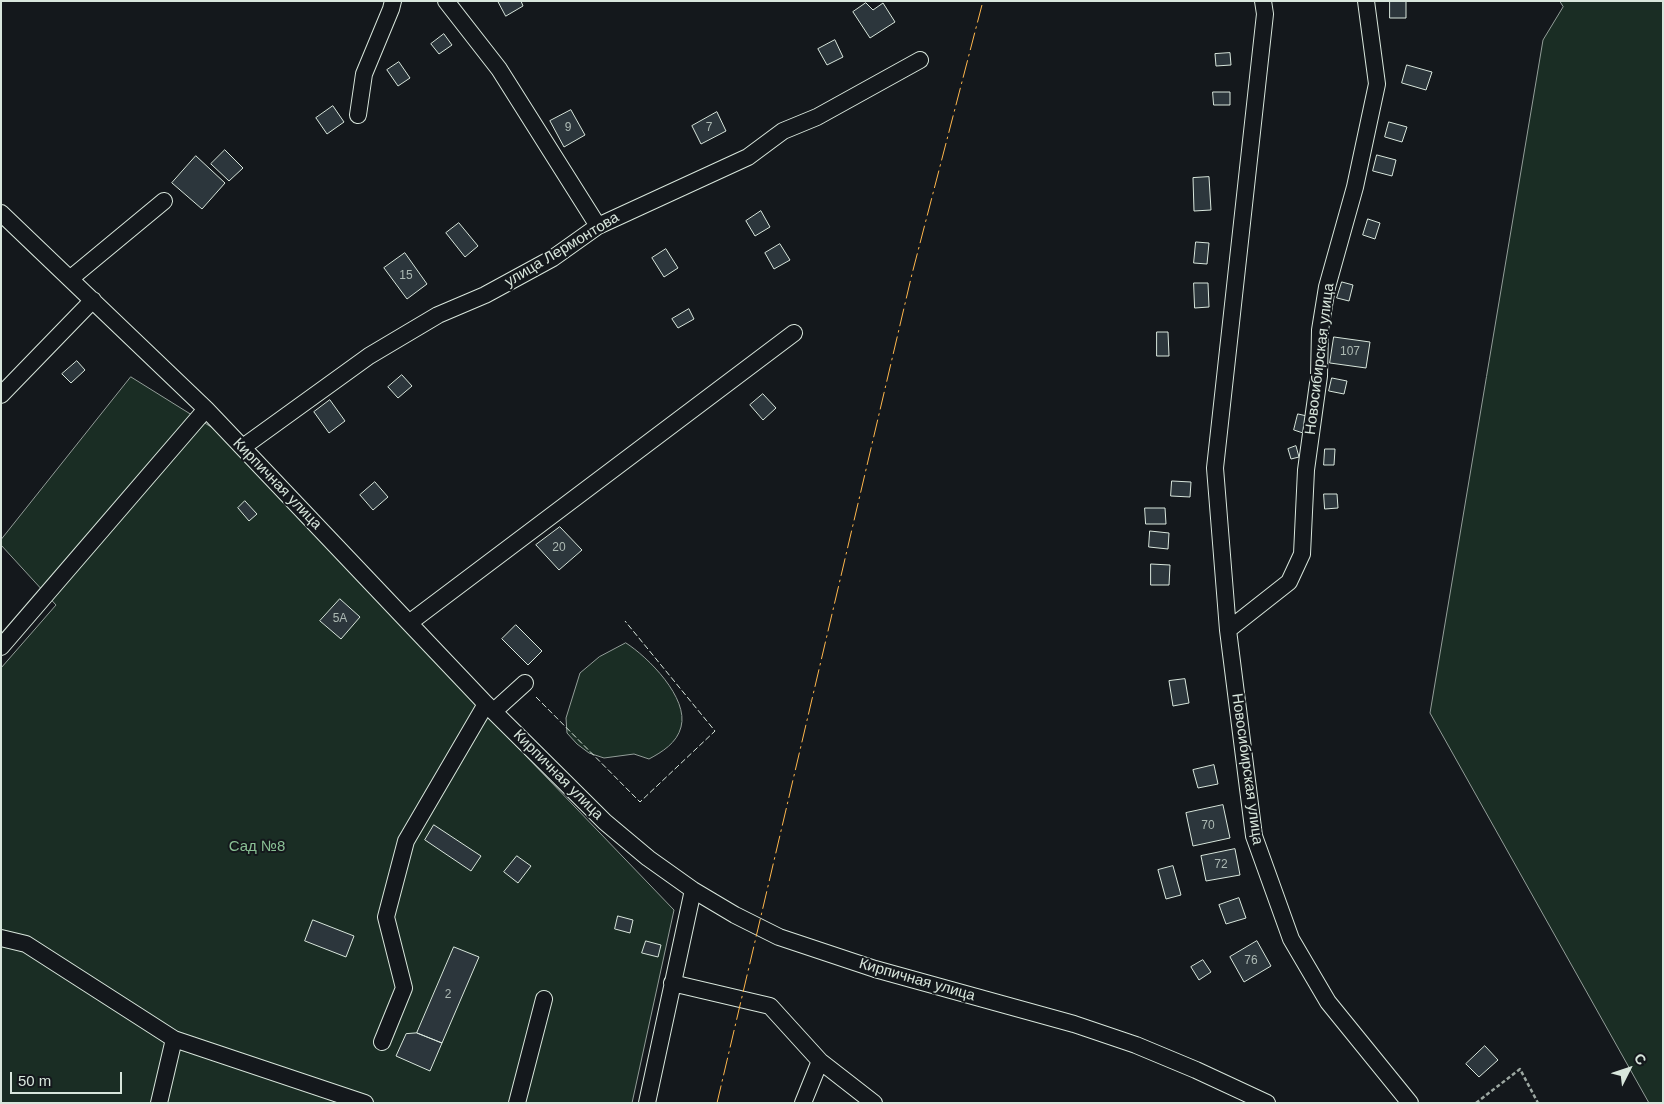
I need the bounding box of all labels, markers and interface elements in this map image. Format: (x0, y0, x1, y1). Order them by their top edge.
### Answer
house number: 9 (565, 121, 571, 135)
house number: 7 (706, 121, 712, 135)
street label: улица Лермонтова (502, 209, 622, 291)
house number: 15 (399, 269, 413, 283)
street label: Новосибирская улица (1302, 282, 1338, 436)
house number: 107 (1340, 345, 1360, 359)
street label: Кирпичная улица (229, 435, 325, 533)
house number: 20 (552, 541, 566, 555)
house number: 5А (333, 612, 347, 626)
street label: Новосибирская улица (1227, 692, 1267, 846)
street label: Кирпичная улица (509, 726, 607, 824)
house number: 70 (1201, 819, 1215, 833)
park label: Сад №8 (229, 838, 285, 856)
house number: 72 (1214, 858, 1228, 872)
house number: 76 (1244, 954, 1258, 968)
street label: Кирпичная улица (857, 955, 977, 1005)
house number: 2 (445, 988, 451, 1002)
north arrow (1604, 1044, 1654, 1094)
text: С (1631, 1050, 1650, 1068)
scale bar (12, 1062, 125, 1094)
text: 50 m (18, 1072, 51, 1089)

